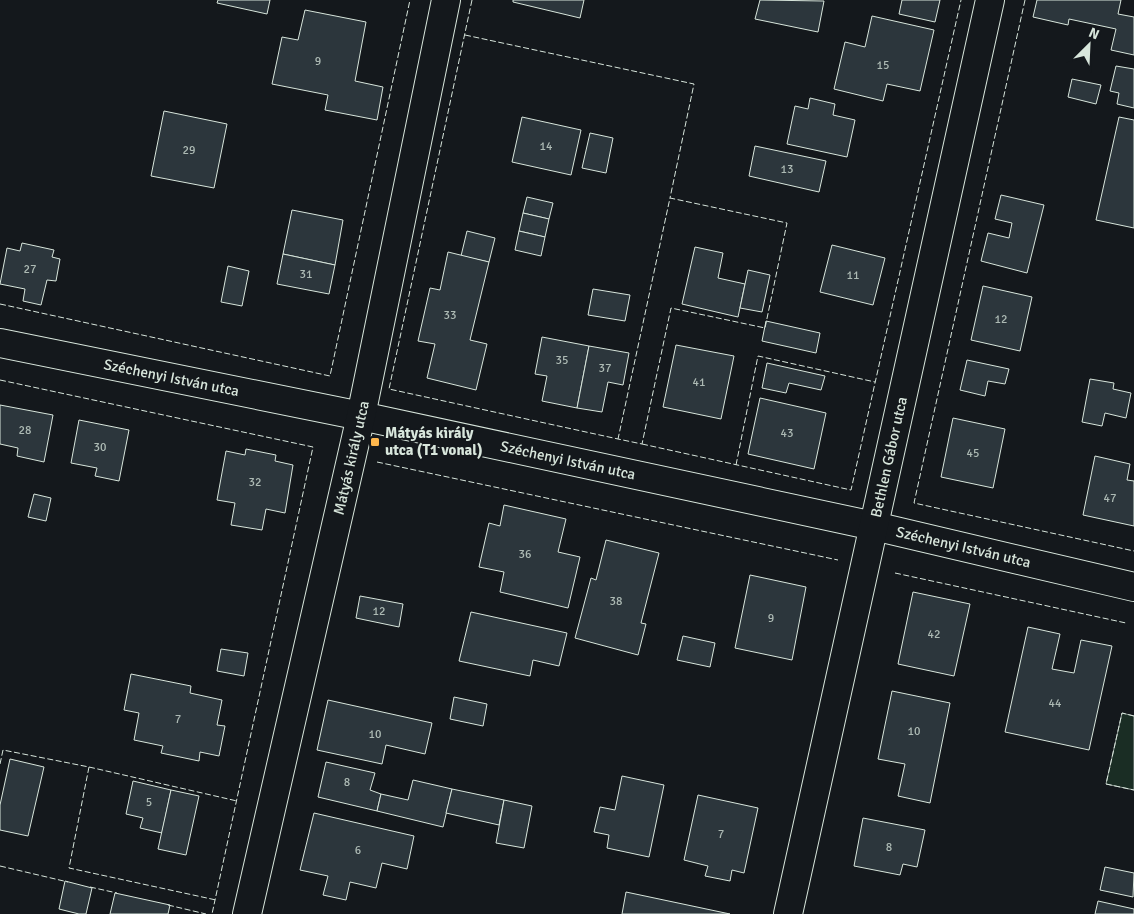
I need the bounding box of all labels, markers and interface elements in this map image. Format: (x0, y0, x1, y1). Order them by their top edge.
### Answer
north arrow (1064, 20, 1114, 70)
text: N (1086, 24, 1102, 43)
house number: 9 (315, 54, 321, 69)
house number: 15 (877, 58, 889, 73)
house number: 14 (540, 139, 553, 154)
house number: 29 (183, 143, 195, 158)
house number: 13 (781, 162, 793, 177)
house number: 27 (24, 262, 36, 277)
house number: 31 (300, 267, 312, 282)
house number: 11 (847, 268, 859, 283)
house number: 33 (444, 308, 456, 323)
house number: 12 (995, 312, 1007, 327)
house number: 35 (556, 353, 568, 368)
street label: Széchenyi István utca (102, 355, 241, 400)
house number: 37 (599, 361, 611, 376)
house number: 41 (693, 375, 705, 390)
street label: Bethlen Gábor utca (867, 395, 911, 519)
street label: Mátyás király utca (330, 399, 373, 517)
house number: 28 (19, 423, 31, 438)
place label: Mátyás király utca (T1 vonal) (385, 424, 483, 459)
house number: 43 (781, 426, 793, 441)
marker: Mátyás király utca (T1 vonal) (369, 436, 381, 448)
street label: Széchenyi István utca (499, 437, 637, 484)
house number: 30 (94, 440, 106, 455)
house number: 45 (967, 446, 979, 461)
house number: 32 (249, 475, 261, 490)
house number: 47 (1104, 491, 1116, 506)
street label: Széchenyi István utca (894, 523, 1033, 572)
house number: 36 (519, 547, 531, 562)
house number: 38 (610, 594, 622, 609)
house number: 12 (373, 604, 385, 619)
house number: 9 (768, 611, 774, 626)
house number: 42 (928, 627, 940, 642)
house number: 44 (1049, 696, 1062, 711)
house number: 7 (175, 712, 181, 727)
house number: 10 (908, 724, 920, 739)
house number: 10 (369, 727, 381, 742)
house number: 8 (344, 775, 350, 790)
house number: 5 (146, 795, 152, 810)
house number: 7 (718, 827, 724, 842)
house number: 8 (886, 840, 892, 855)
house number: 6 (355, 843, 361, 858)

